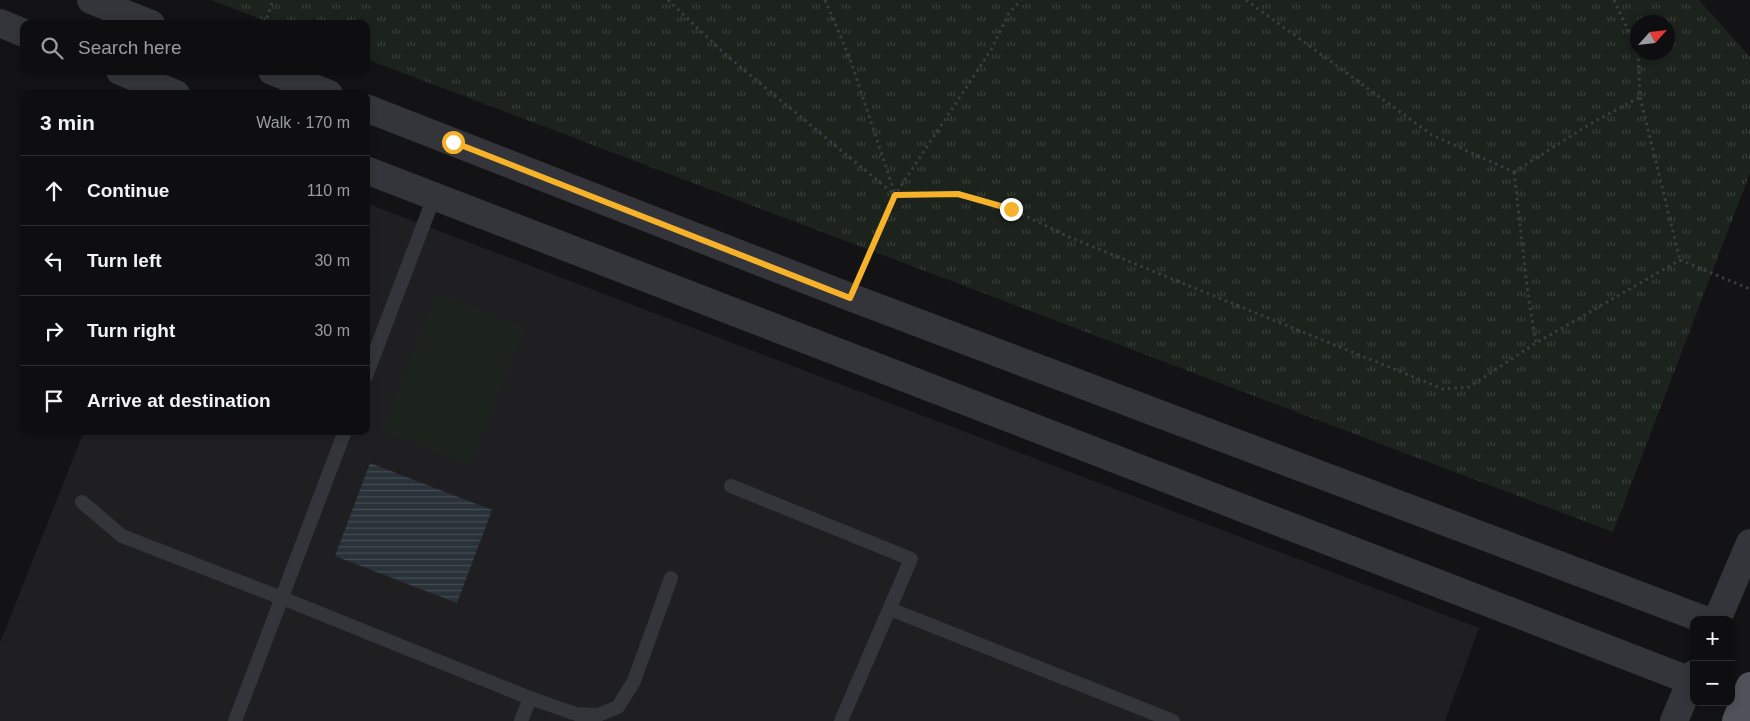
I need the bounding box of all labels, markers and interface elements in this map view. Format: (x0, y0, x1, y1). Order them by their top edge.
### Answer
north arrow (1630, 15, 1675, 60)
search box (20, 20, 370, 75)
icon: search (38, 34, 66, 62)
text: Search here (78, 37, 182, 58)
text: 3 min (40, 111, 95, 134)
text: Walk · 170 m (256, 114, 350, 131)
route start (442, 131, 465, 154)
icon: ahead (40, 177, 68, 205)
text: Continue (87, 180, 169, 201)
text: 110 m (307, 182, 350, 199)
route end (1000, 198, 1023, 221)
icon: left (40, 247, 68, 275)
text: Turn left (87, 250, 162, 271)
text: 30 m (314, 252, 350, 269)
icon: right (40, 317, 68, 345)
text: Turn right (87, 320, 175, 341)
text: 30 m (314, 322, 350, 339)
icon: arrive (40, 387, 68, 415)
text: Arrive at destination (87, 390, 271, 411)
map controls (1690, 616, 1735, 706)
button: + (1690, 616, 1735, 661)
button: − (1690, 661, 1735, 706)

